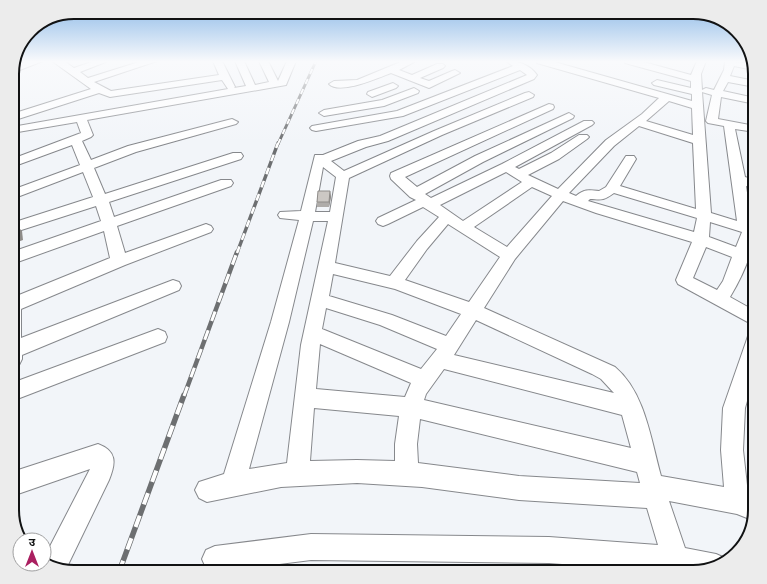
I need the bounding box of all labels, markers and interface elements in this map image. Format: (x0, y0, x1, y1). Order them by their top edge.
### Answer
north arrow (12, 532, 52, 572)
text: उ (29, 536, 36, 549)

